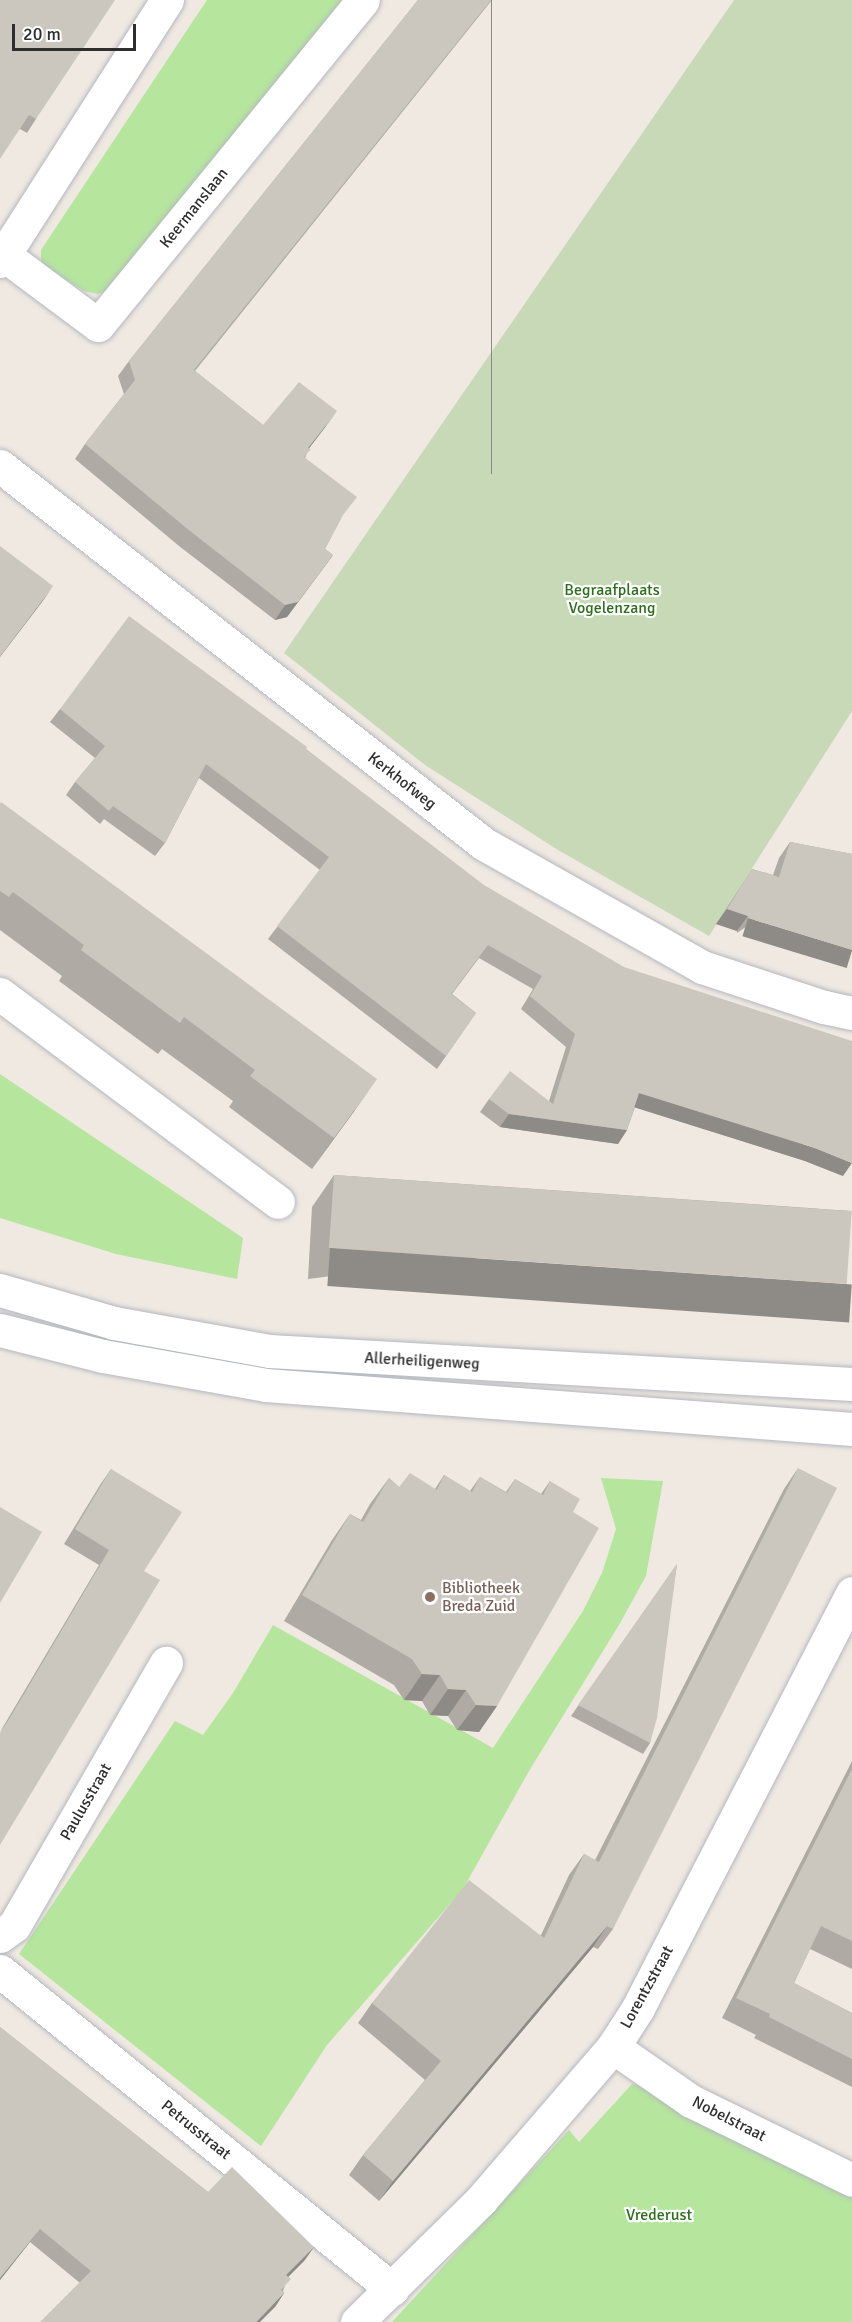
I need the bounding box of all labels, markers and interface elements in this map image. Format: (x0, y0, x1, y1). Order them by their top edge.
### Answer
scale bar (15, 12, 140, 50)
text: 20 m (23, 23, 61, 45)
street label: Keermanslaan (156, 164, 232, 252)
park label: Begraafplaats Vogelenzang (564, 580, 660, 618)
street label: Kerkhofweg (364, 748, 440, 814)
street label: Allerheiligenweg (364, 1348, 480, 1374)
place label: Bibliotheek Breda Zuid (442, 1578, 520, 1616)
marker: Bibliotheek Breda Zuid (423, 1590, 437, 1604)
street label: Paulusstraat (56, 1760, 116, 1844)
street label: Lorentzstraat (616, 1942, 678, 2032)
street label: Nobelstraat (689, 2092, 769, 2146)
street label: Petrusstraat (157, 2096, 235, 2164)
park label: Vrederust (626, 2205, 692, 2225)

